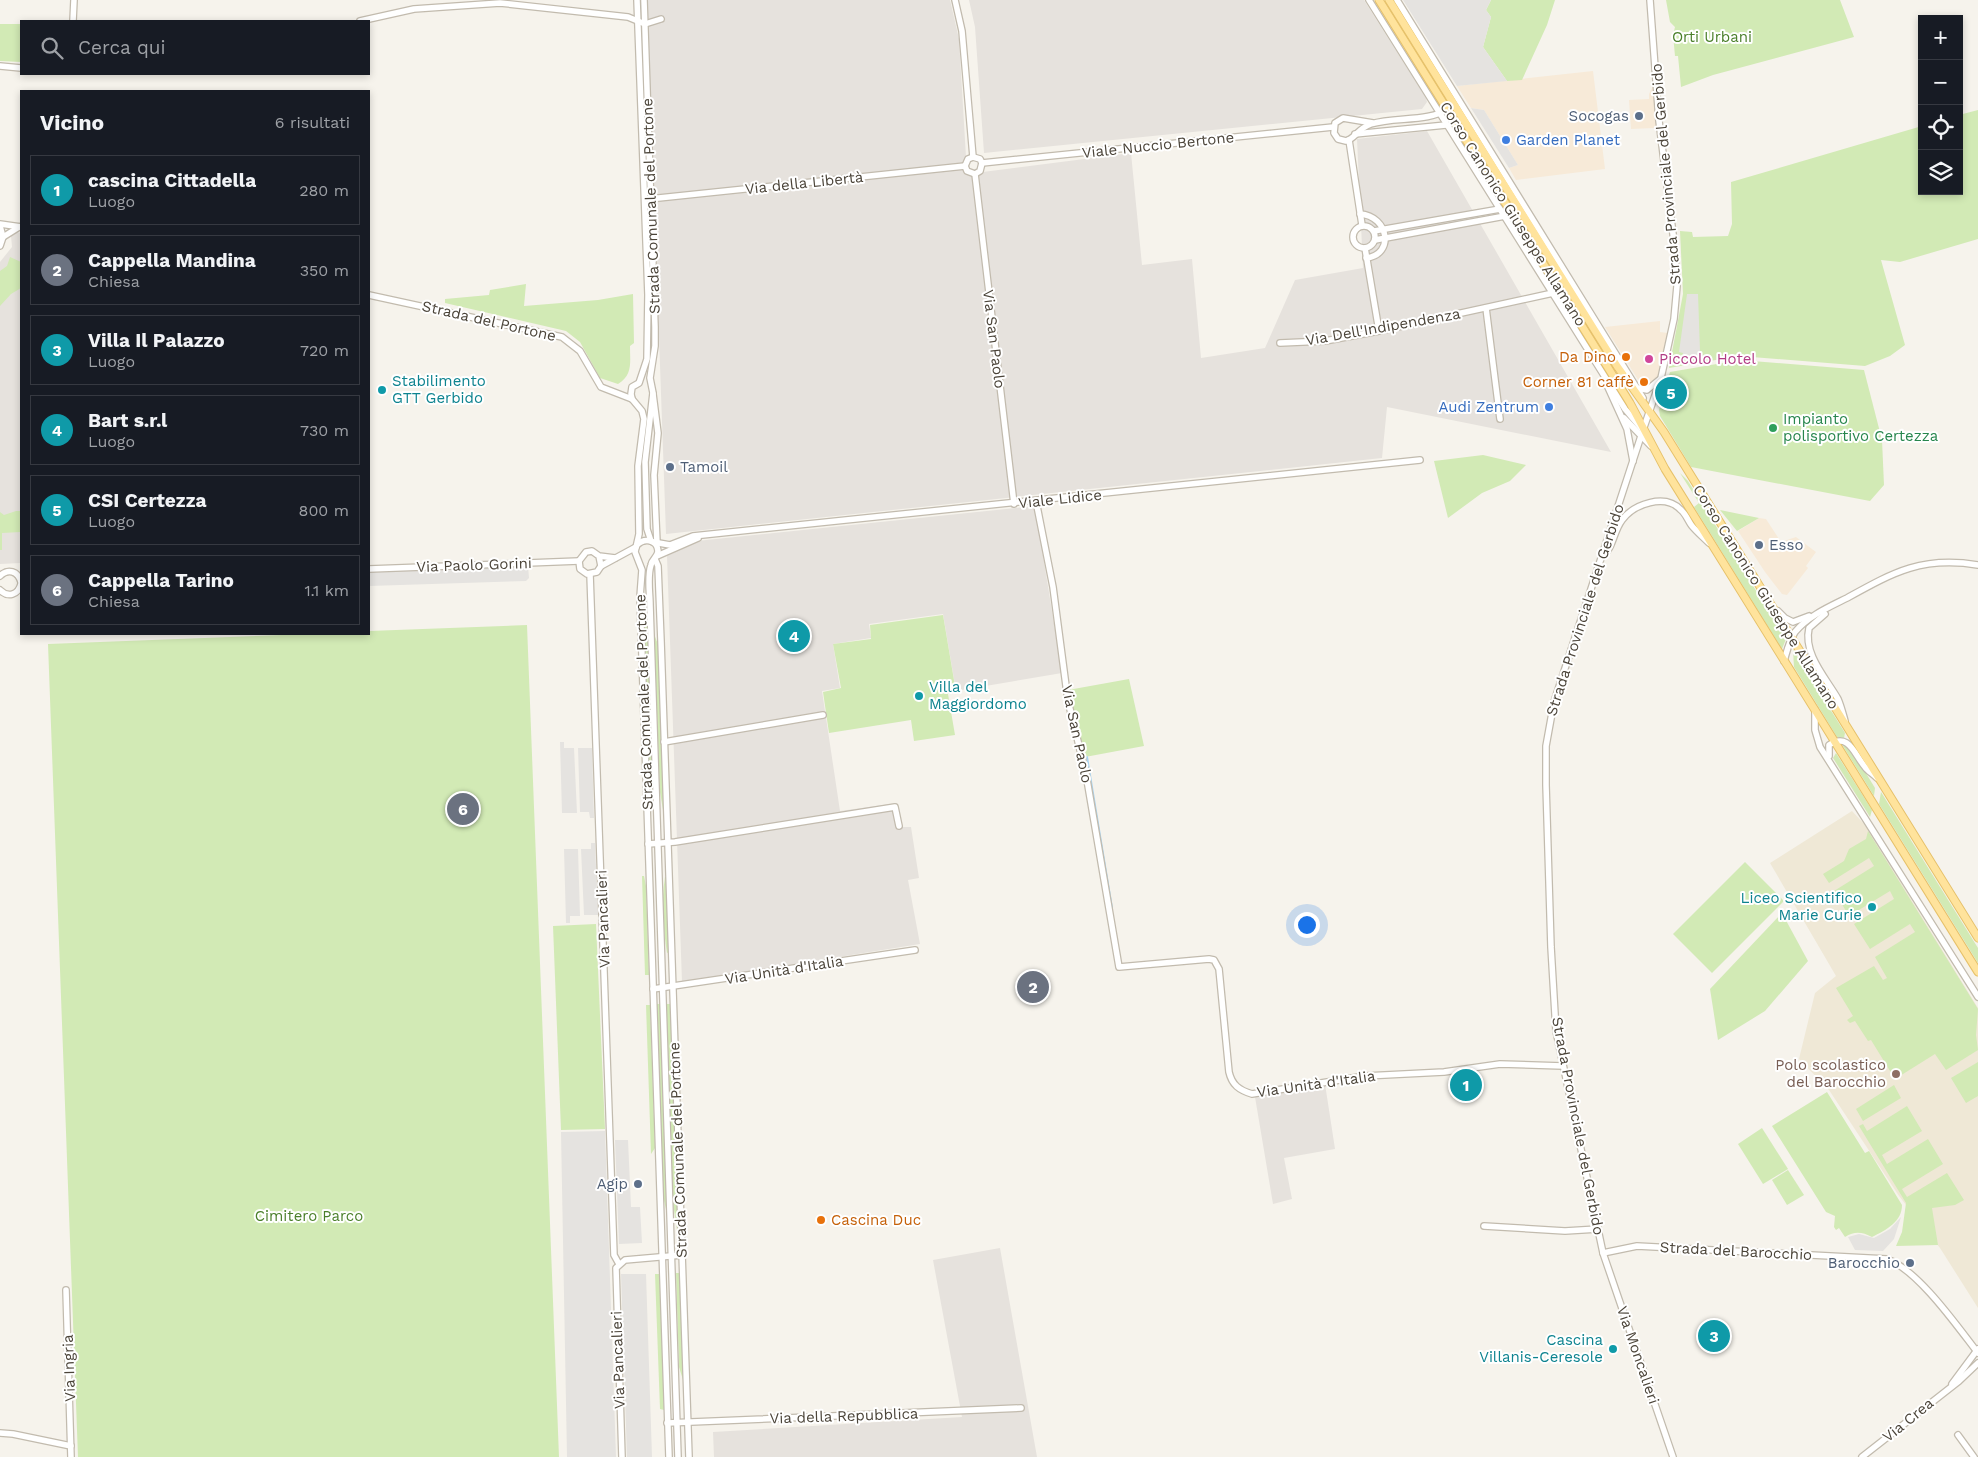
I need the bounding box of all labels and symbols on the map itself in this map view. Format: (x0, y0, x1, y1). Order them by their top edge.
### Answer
park label: Orti Urbani (1672, 28, 1752, 46)
street label: Strada Provinciale del Gerbido (1647, 63, 1685, 285)
street label: Strada Comunale del Portone (638, 98, 664, 314)
street label: Corso Canonico Giuseppe Allamano (1436, 98, 1590, 330)
place label: Socogas (1569, 107, 1629, 125)
marker: Socogas (1633, 110, 1645, 122)
street label: Viale Nuccio Bertone (1081, 128, 1235, 162)
place label: Garden Planet (1516, 131, 1621, 149)
marker: Garden Planet (1500, 134, 1512, 146)
street label: Via della Libertà (744, 168, 865, 198)
street label: Via San Paolo (979, 288, 1009, 390)
street label: Strada del Portone (420, 297, 558, 345)
street label: Via Dell'Indipendenza (1304, 304, 1462, 349)
place label: Da Dino (1559, 348, 1616, 366)
place label: Piccolo Hotel (1659, 350, 1756, 368)
marker: Da Dino (1620, 351, 1632, 363)
marker: Piccolo Hotel (1643, 353, 1655, 365)
place label: Stabilimento GTT Gerbido (392, 372, 486, 407)
place label: Corner 81 caffè (1523, 373, 1634, 391)
pin: 5 (1655, 374, 1687, 412)
marker: Corner 81 caffè (1638, 376, 1650, 388)
marker: Stabilimento GTT Gerbido (376, 384, 388, 396)
place label: Audi Zentrum (1439, 398, 1539, 416)
marker: Audi Zentrum (1543, 401, 1555, 413)
place label: Impianto polisportivo Certezza (1783, 410, 1939, 445)
marker: Impianto polisportivo Certezza (1767, 422, 1779, 434)
place label: Tamoil (680, 458, 728, 476)
marker: Tamoil (664, 461, 676, 473)
street label: Corso Canonico Giuseppe Allamano (1689, 481, 1843, 713)
street label: Viale Lidice (1017, 486, 1103, 512)
street label: Strada Provinciale del Gerbido (1542, 502, 1628, 718)
place label: Esso (1769, 536, 1803, 554)
marker: Esso (1753, 539, 1765, 551)
street label: Via Paolo Gorini (416, 554, 532, 576)
street label: Strada Comunale del Portone (631, 594, 657, 810)
pin: 4 (778, 617, 810, 655)
place label: Villa del Maggiordomo (929, 678, 1027, 713)
street label: Via San Paolo (1058, 683, 1096, 785)
marker: Villa del Maggiordomo (913, 690, 925, 702)
pin: 6 (447, 790, 479, 828)
street label: Via Pancalieri (592, 870, 614, 968)
place label: Liceo Scientifico Marie Curie (1740, 889, 1862, 924)
marker: Liceo Scientifico Marie Curie (1866, 901, 1878, 913)
your location (1294, 912, 1320, 938)
street label: Via Unità d'Italia (724, 952, 845, 988)
pin: 2 (1017, 968, 1049, 1006)
street label: Strada Provinciale del Gerbido (1548, 1015, 1608, 1237)
street label: Strada Comunale del Portone (665, 1042, 691, 1258)
place label: Polo scolastico del Barocchio (1775, 1056, 1886, 1091)
pin: 1 (1450, 1066, 1482, 1104)
street label: Via Unità d'Italia (1256, 1067, 1377, 1101)
marker: Polo scolastico del Barocchio (1890, 1068, 1902, 1080)
place label: Agip (597, 1175, 628, 1193)
marker: Agip (632, 1178, 644, 1190)
park label: Cimitero Parco (255, 1207, 363, 1225)
place label: Cascina Duc (831, 1211, 921, 1229)
marker: Cascina Duc (815, 1214, 827, 1226)
street label: Strada del Barocchio (1659, 1238, 1813, 1264)
place label: Barocchio (1828, 1254, 1900, 1272)
marker: Barocchio (1904, 1257, 1916, 1269)
street label: Via Moncalieri (1613, 1304, 1663, 1406)
street label: Via Pancalieri (607, 1311, 629, 1409)
pin: 3 (1698, 1317, 1730, 1355)
place label: Cascina Villanis-Ceresole (1479, 1331, 1604, 1366)
street label: Via Ingria (59, 1334, 79, 1402)
marker: Cascina Villanis-Ceresole (1607, 1343, 1619, 1355)
street label: Via Crea (1879, 1394, 1937, 1446)
street label: Via della Repubblica (769, 1404, 919, 1428)

